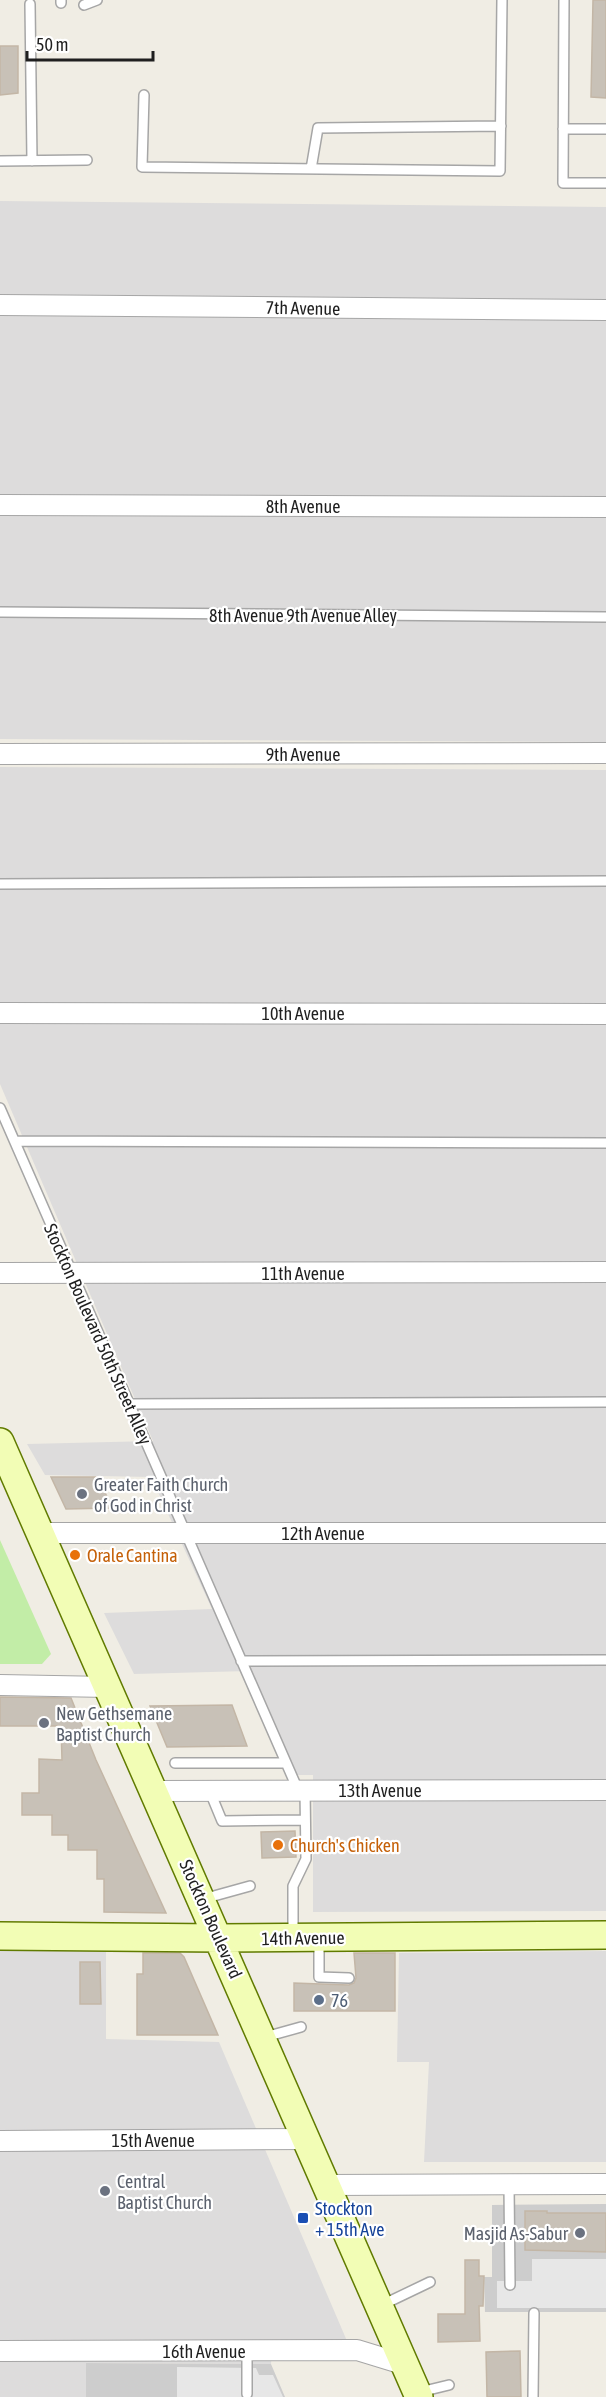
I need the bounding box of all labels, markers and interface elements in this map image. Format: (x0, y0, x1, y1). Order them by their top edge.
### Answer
scale bar (27, 24, 153, 62)
text: 50 m (36, 34, 68, 55)
street label: 7th Avenue (265, 297, 341, 319)
street label: 8th Avenue (266, 496, 340, 517)
street label: 8th Avenue 9th Avenue Alley (209, 605, 397, 626)
street label: 9th Avenue (266, 744, 340, 765)
street label: 10th Avenue (261, 1003, 345, 1024)
street label: Stockton Boulevard 50th Street Alley (40, 1220, 156, 1448)
street label: 11th Avenue (261, 1263, 345, 1284)
place label: Greater Faith Church of God in Christ (94, 1474, 228, 1516)
marker: Greater Faith Church of God in Christ (75, 1487, 89, 1501)
street label: 12th Avenue (281, 1523, 365, 1544)
place label: Orale Cantina (87, 1545, 178, 1566)
marker: Orale Cantina (68, 1548, 82, 1562)
place label: New Gethsemane Baptist Church (56, 1703, 172, 1745)
marker: New Gethsemane Baptist Church (37, 1716, 51, 1730)
street label: 13th Avenue (338, 1780, 422, 1801)
place label: Church's Chicken (290, 1835, 400, 1856)
marker: Church's Chicken (271, 1838, 285, 1852)
street label: Stockton Boulevard (175, 1856, 247, 1982)
street label: 14th Avenue (261, 1927, 345, 1949)
place label: 76 (331, 1990, 348, 2011)
marker: 76 (312, 1993, 326, 2007)
street label: 15th Avenue (111, 2130, 195, 2151)
place label: Central Baptist Church (117, 2171, 212, 2213)
marker: Central Baptist Church (98, 2184, 112, 2198)
place label: Stockton + 15th Ave (315, 2198, 384, 2240)
marker: Stockton + 15th Ave (296, 2211, 310, 2225)
place label: Masjid As-Sabur (464, 2223, 569, 2244)
marker: Masjid As-Sabur (573, 2226, 587, 2240)
street label: 16th Avenue (162, 2341, 246, 2362)

